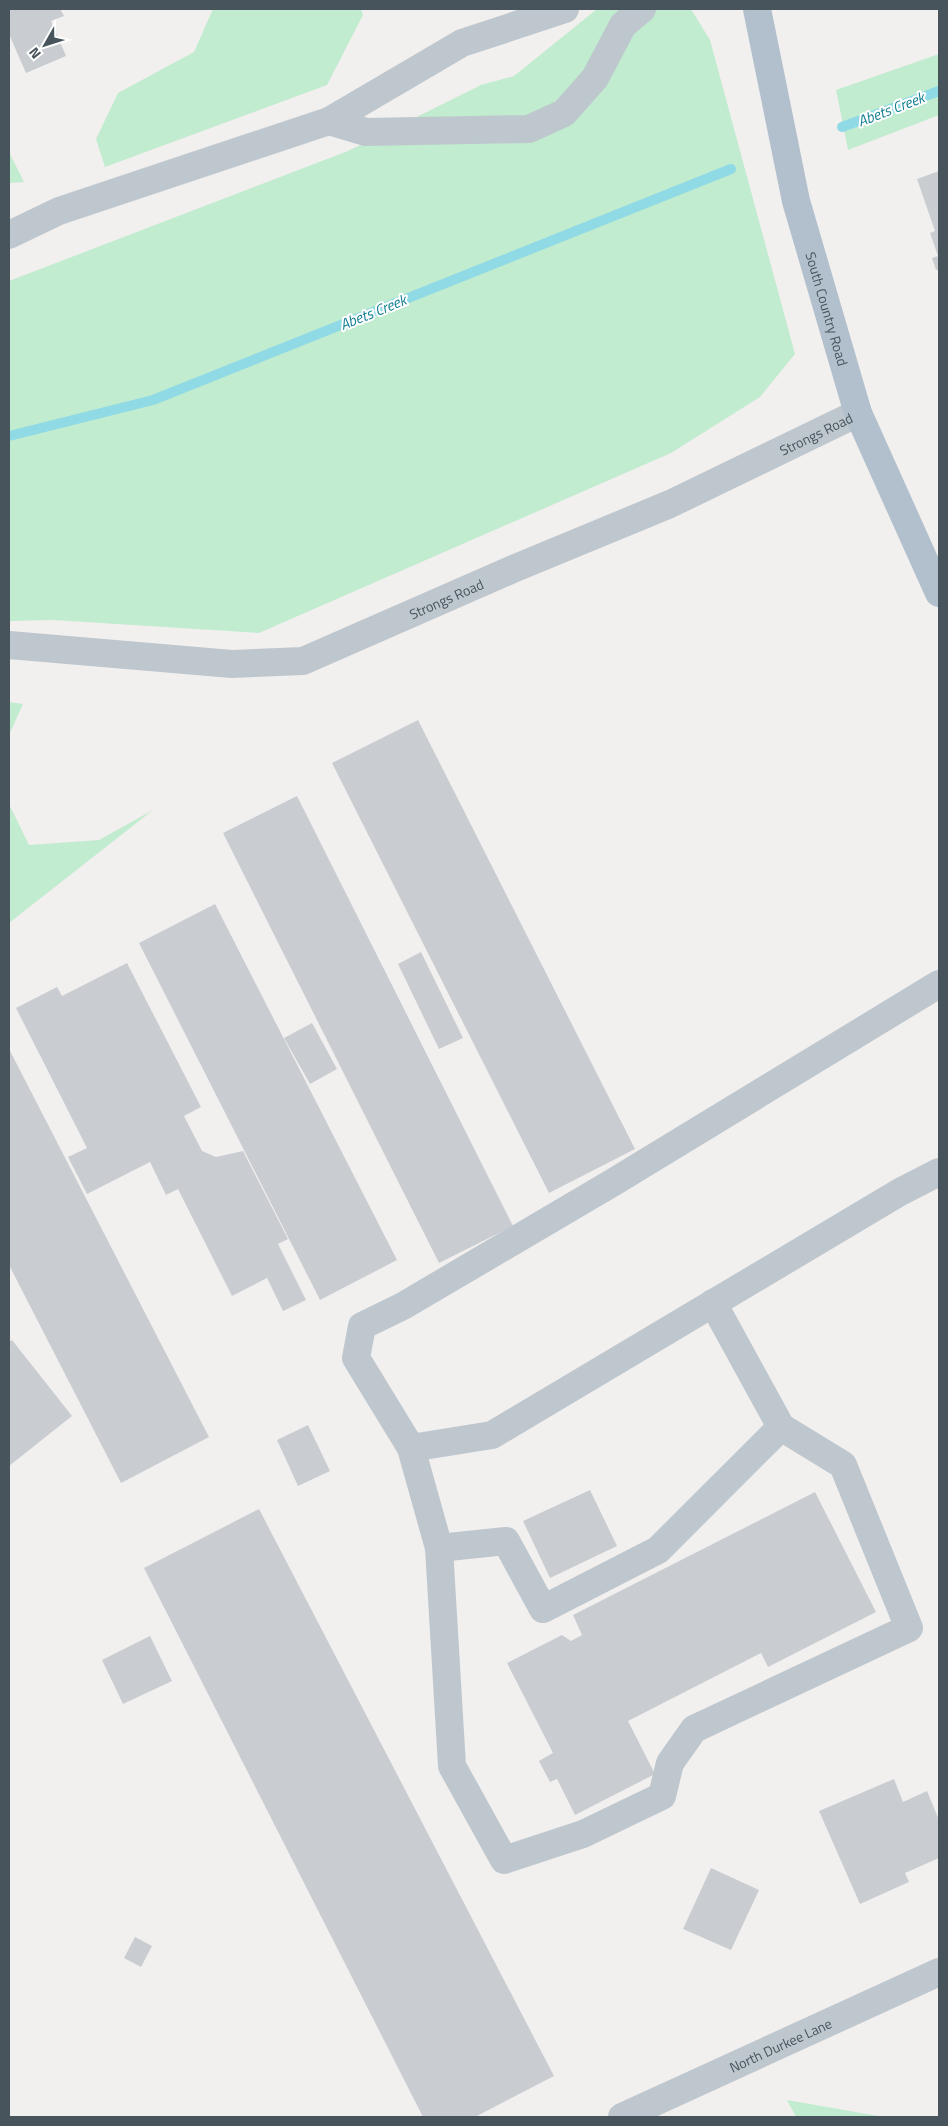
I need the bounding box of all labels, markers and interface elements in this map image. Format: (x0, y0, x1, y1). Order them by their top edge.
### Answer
north arrow (20, 20, 70, 70)
text: N (23, 43, 46, 64)
water label: Abets Creek (854, 85, 930, 132)
street label: South Country Road (801, 249, 854, 368)
water label: Abets Creek (336, 287, 412, 336)
street label: Strongs Road (776, 407, 856, 460)
street label: Strongs Road (406, 573, 486, 624)
street label: North Durkee Lane (726, 2012, 835, 2077)

